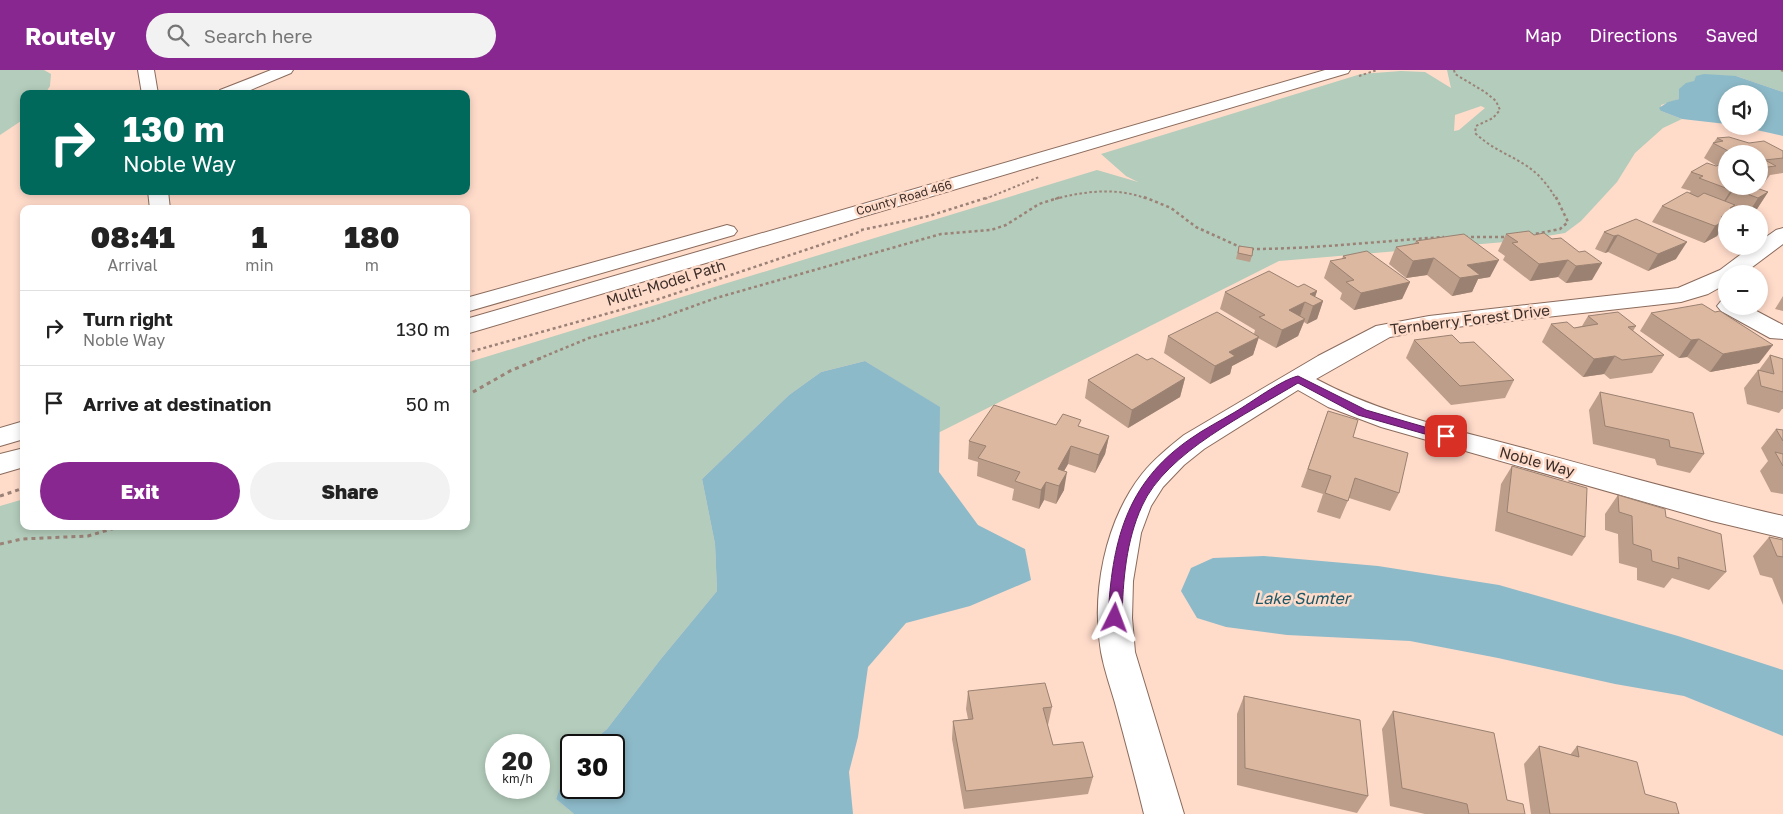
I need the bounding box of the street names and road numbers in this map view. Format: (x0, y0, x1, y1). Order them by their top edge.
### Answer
street label: County Road 466 (854, 177, 953, 218)
street label: Multi-Model Path (604, 255, 728, 309)
street label: Ternberry Forest Drive (1389, 300, 1551, 338)
street label: Noble Way (1498, 442, 1577, 480)

